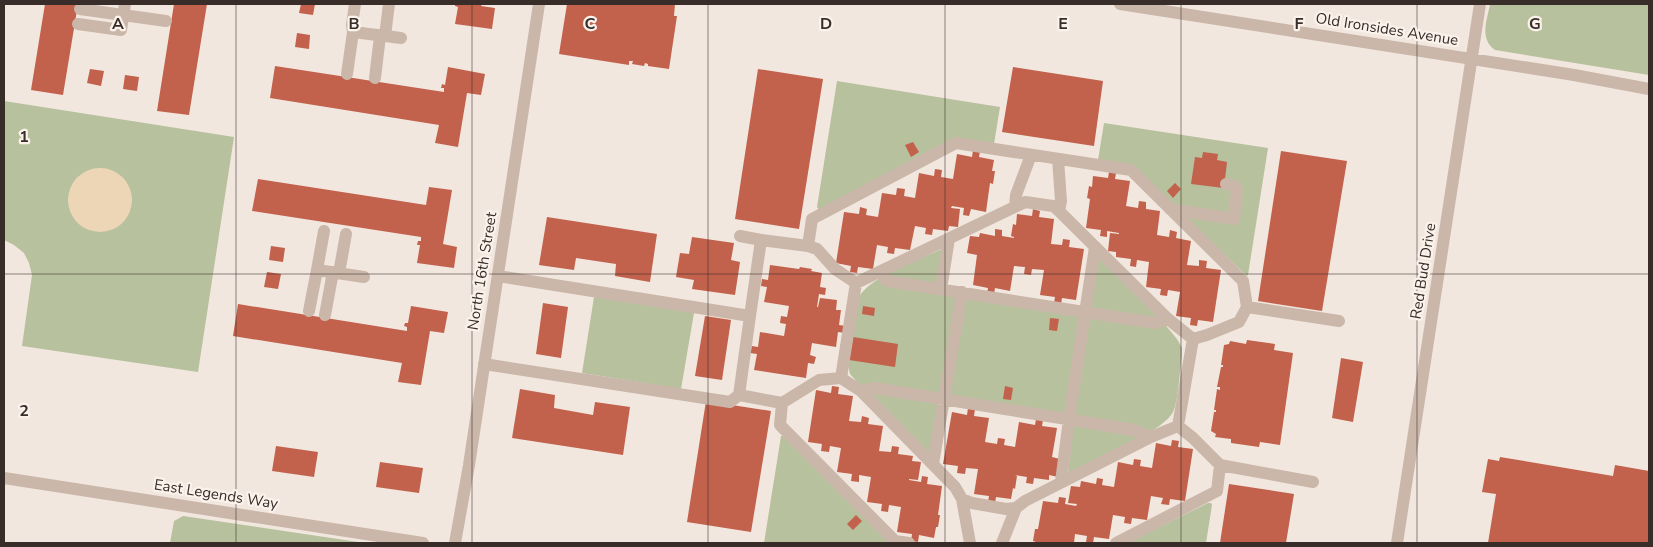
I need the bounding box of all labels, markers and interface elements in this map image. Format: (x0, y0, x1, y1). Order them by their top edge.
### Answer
street label: Old Ironsides Avenue (1314, 8, 1460, 50)
text: A (112, 13, 124, 35)
text: B (348, 13, 360, 35)
text: C (585, 13, 596, 35)
text: D (820, 13, 832, 35)
text: E (1058, 13, 1068, 35)
text: F (1295, 13, 1304, 35)
text: G (1529, 13, 1541, 35)
text: 1 (19, 126, 29, 148)
street label: North 16th Street (463, 210, 501, 332)
street label: Red Bud Drive (1406, 221, 1440, 321)
text: 2 (19, 400, 29, 422)
street label: East Legends Way (153, 474, 280, 514)

